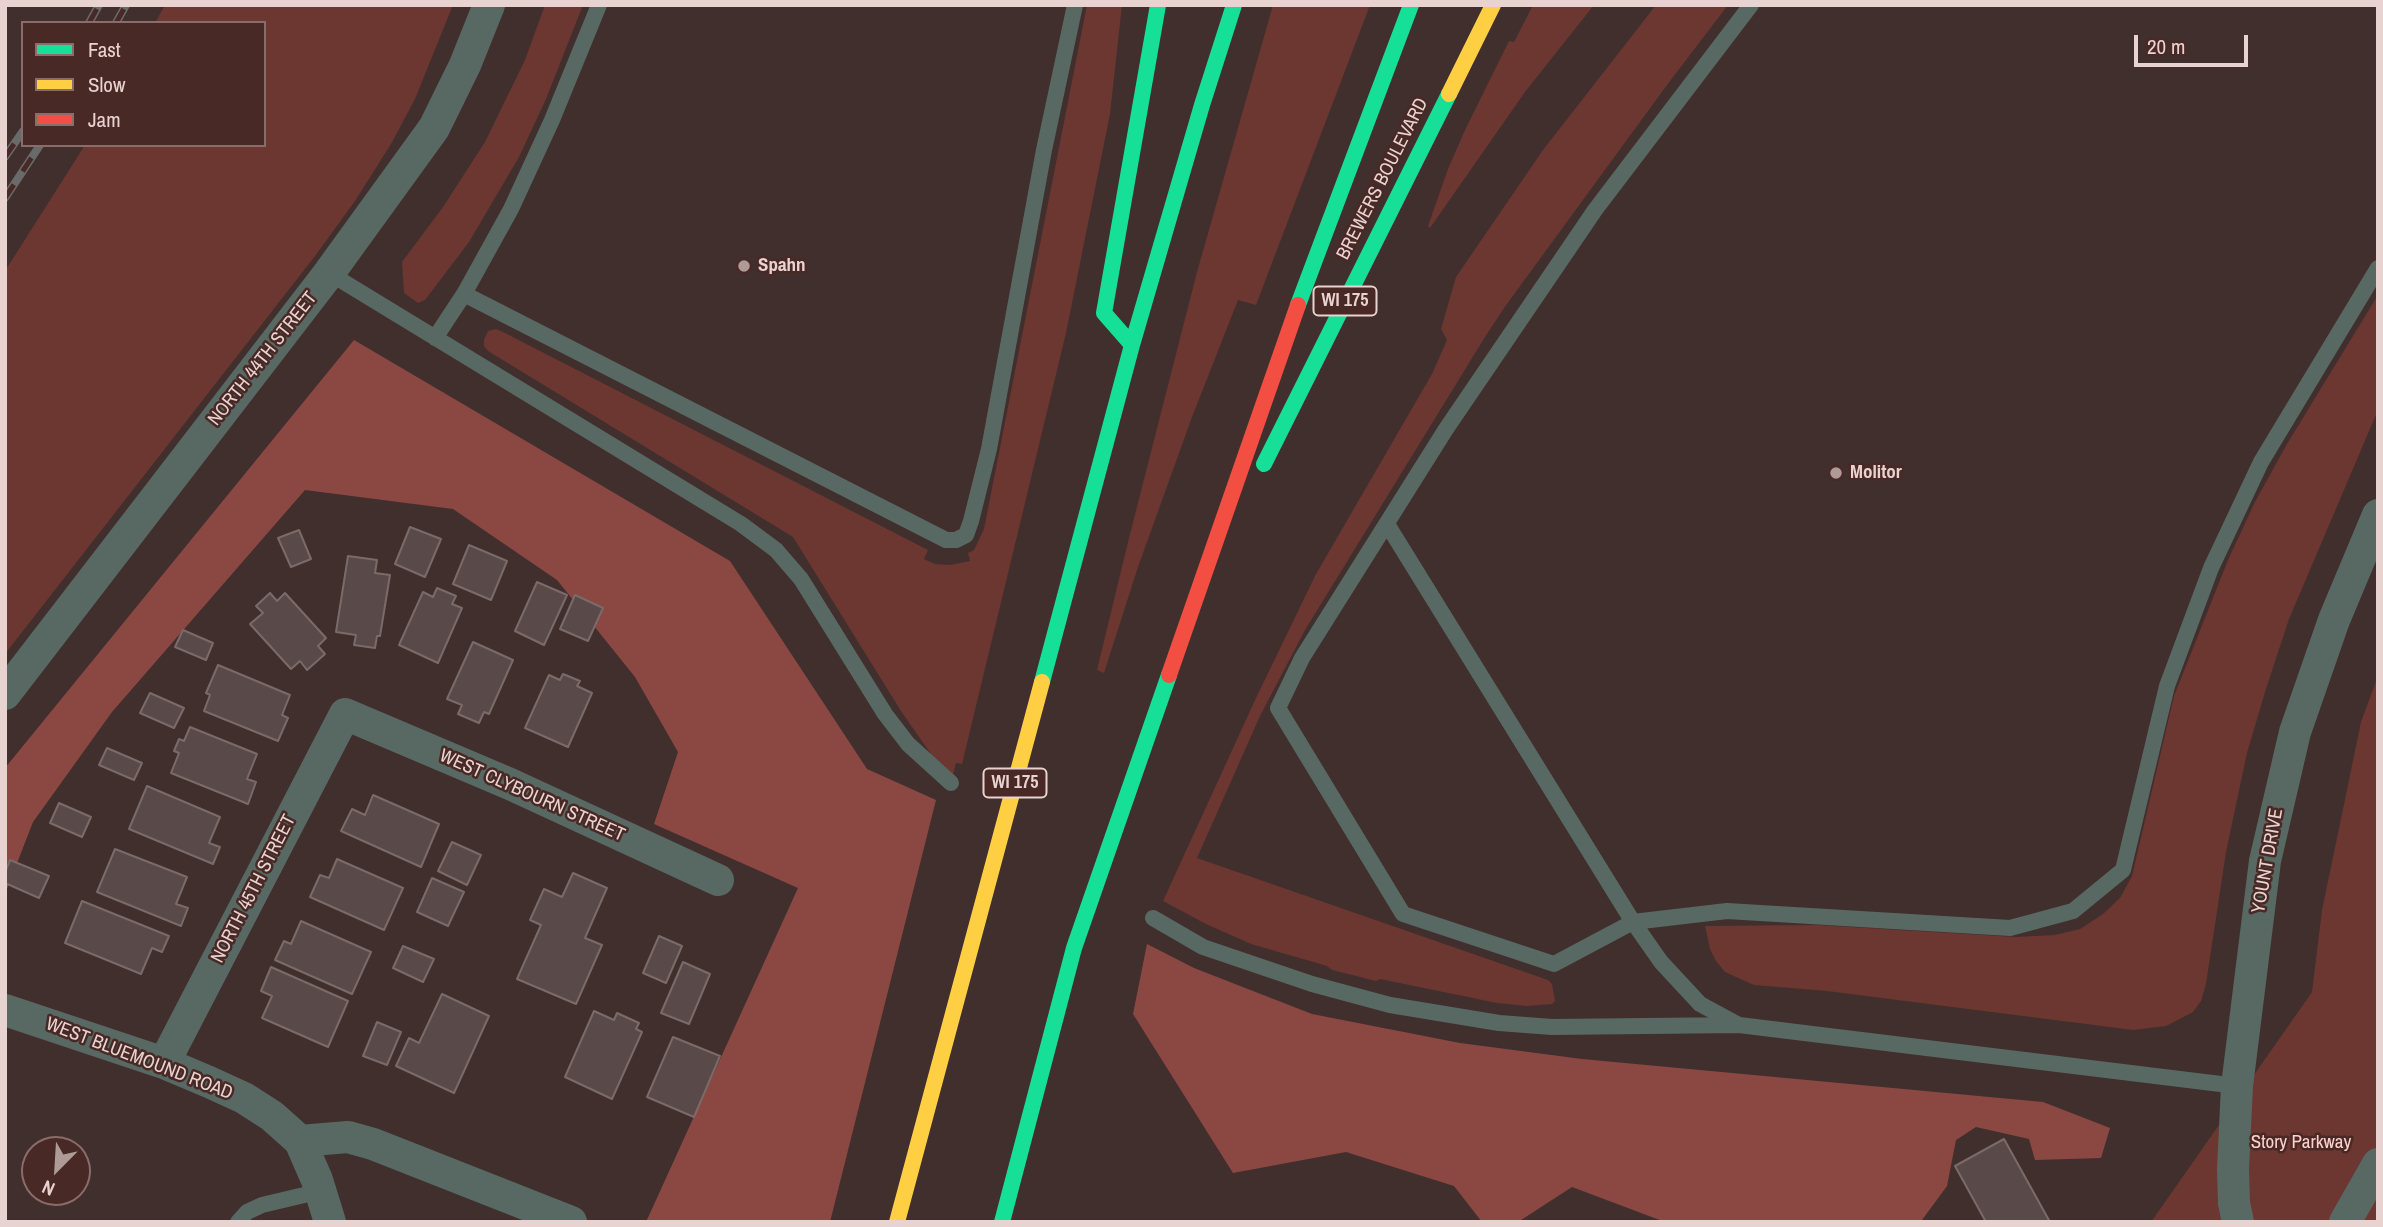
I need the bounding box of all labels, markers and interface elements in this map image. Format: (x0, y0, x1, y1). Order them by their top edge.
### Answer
legend (21, 21, 266, 147)
scale bar (2138, 21, 2252, 65)
text: 20 m (2147, 32, 2185, 61)
text: Fast (88, 35, 121, 64)
text: Slow (88, 70, 125, 99)
street label: BREWERS BOULEVARD (1332, 94, 1434, 264)
text: Jam (88, 105, 121, 134)
place label: Spahn (758, 255, 806, 277)
marker: Spahn (736, 258, 752, 274)
road number: WI 175 (1314, 286, 1376, 316)
street label: NORTH 44TH STREET (204, 288, 322, 430)
place label: Molitor (1850, 462, 1902, 484)
marker: Molitor (1828, 465, 1844, 481)
street label: WEST CLYBOURN STREET (436, 745, 628, 847)
road number: WI 175 (984, 768, 1046, 798)
street label: YOUNT DRIVE (2248, 807, 2288, 915)
street label: NORTH 45TH STREET (207, 811, 301, 967)
street label: WEST BLUEMOUND ROAD (42, 1013, 236, 1105)
park label: Story Parkway (2251, 1132, 2351, 1154)
north arrow (21, 1136, 91, 1206)
text: N (38, 1174, 59, 1203)

